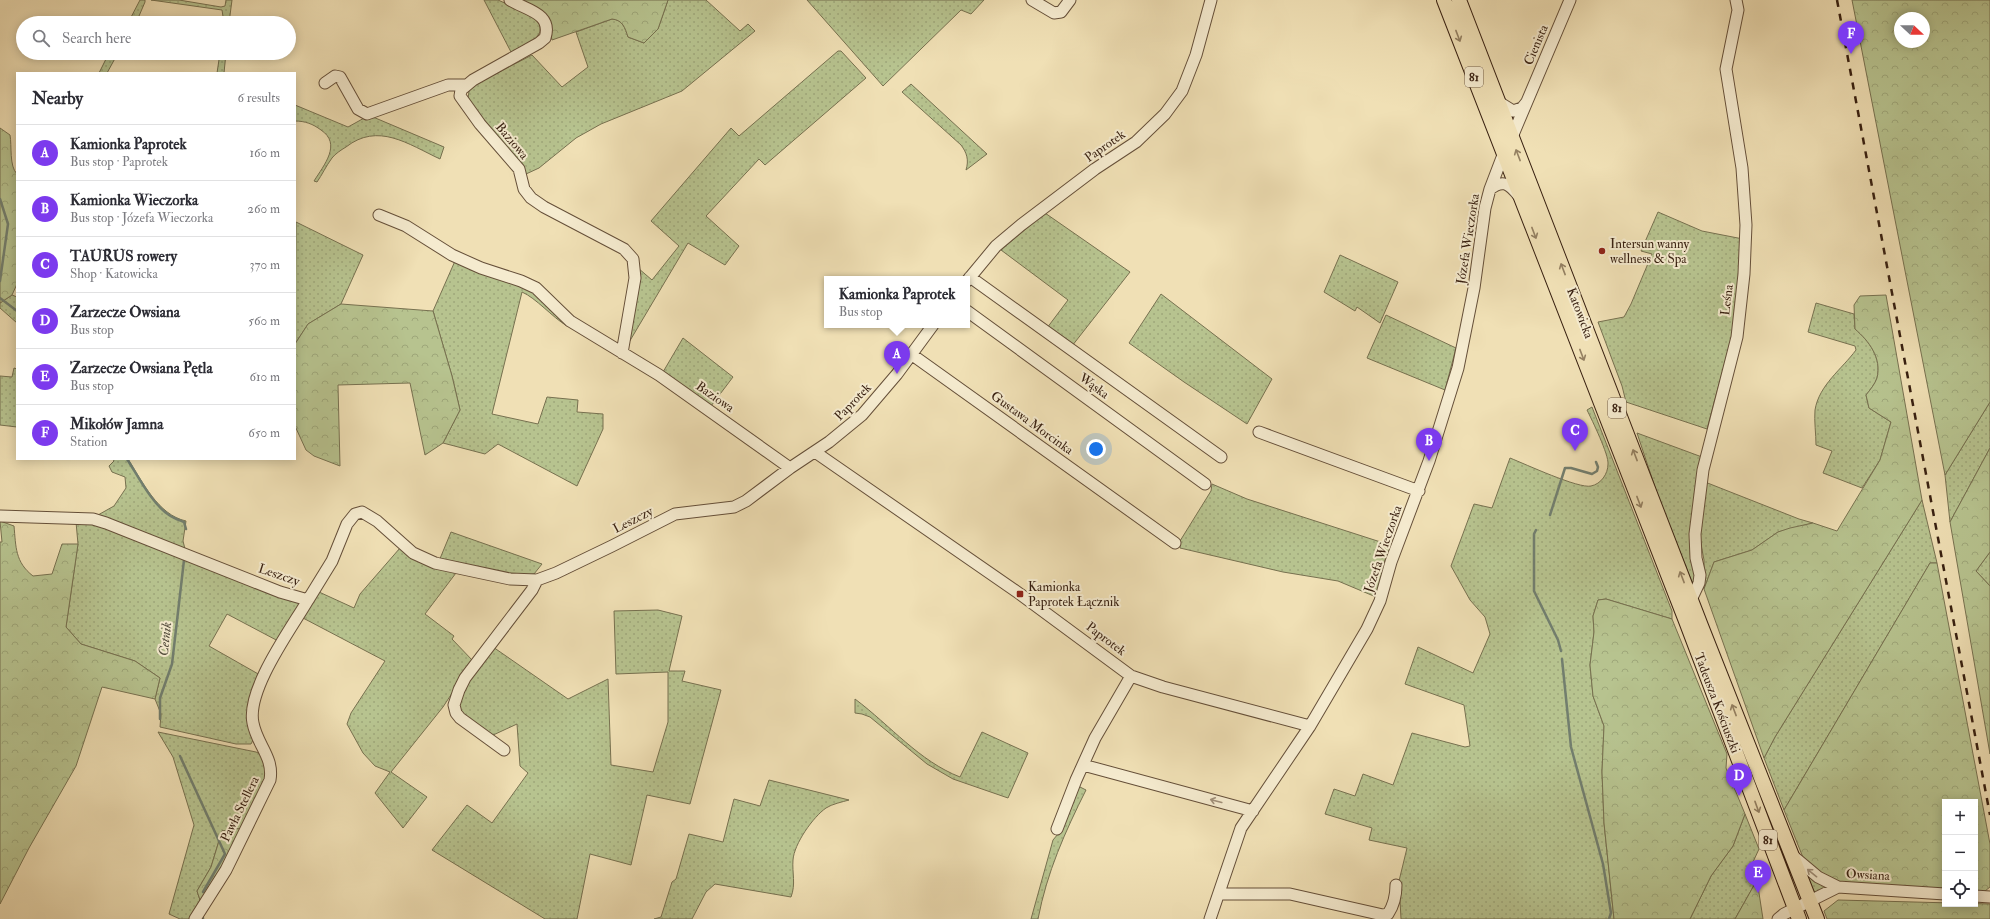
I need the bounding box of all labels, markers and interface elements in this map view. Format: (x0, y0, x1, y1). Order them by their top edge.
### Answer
north arrow (1894, 12, 1930, 48)
search box (16, 16, 296, 60)
pin: F (1838, 21, 1864, 54)
street label: Cienista (1520, 22, 1552, 68)
icon: search (30, 27, 52, 49)
text: Search here (62, 29, 131, 48)
one-way arrow (1455, 30, 1463, 42)
road number: 81 (1465, 67, 1483, 87)
text: Nearby (32, 88, 83, 109)
text: 6 results (237, 90, 280, 106)
street label: Baziowa (492, 119, 532, 163)
street label: Paprotek (1082, 126, 1130, 167)
text: Kamionka Paprotek (70, 135, 187, 154)
text: A (41, 145, 49, 161)
text: 160 m (249, 145, 280, 161)
one-way arrow (1514, 149, 1522, 161)
text: Bus stop · Paprotek (70, 154, 168, 170)
text: Kamionka Wieczorka (70, 191, 198, 210)
street label: Józefa Wieczorka (1453, 192, 1483, 286)
text: B (41, 201, 49, 217)
text: 260 m (247, 201, 280, 217)
text: Bus stop · Józefa Wieczorka (70, 210, 213, 226)
one-way arrow (1531, 227, 1539, 239)
place label: Intersun wanny wellness & Spa (1610, 236, 1690, 268)
marker: Intersun wanny wellness & Spa (1597, 246, 1607, 256)
text: TAURUS rowery (70, 247, 177, 266)
text: C (40, 257, 50, 273)
text: 370 m (250, 257, 280, 273)
one-way arrow (1558, 263, 1566, 275)
text: Shop · Katowicka (70, 266, 158, 282)
popup (824, 276, 970, 328)
street label: Leśna (1717, 283, 1737, 317)
text: Kamionka Paprotek (839, 285, 955, 304)
street label: Katowicka (1563, 285, 1597, 341)
text: Zarzecze Owsiana (70, 303, 180, 322)
text: Bus stop (839, 304, 883, 320)
text: D (40, 313, 50, 329)
text: 560 m (248, 313, 280, 329)
text: Bus stop (70, 322, 114, 338)
pin: A (884, 341, 910, 374)
one-way arrow (1578, 348, 1586, 360)
text: Zarzecze Owsiana Pętla (70, 359, 213, 378)
text: E (40, 369, 50, 385)
text: 610 m (249, 369, 280, 385)
street label: Wąska (1075, 369, 1113, 403)
text: Bus stop (70, 378, 114, 394)
street label: Baziowa (693, 378, 738, 416)
street label: Paprotek (831, 379, 876, 425)
street label: Gustawa Morcinka (988, 388, 1077, 459)
road number: 81 (1608, 398, 1626, 418)
text: Mikołów Jamna (70, 415, 163, 434)
pin: C (1562, 418, 1588, 451)
text: F (41, 425, 49, 441)
text: 650 m (248, 425, 280, 441)
pin: B (1416, 428, 1442, 461)
text: Station (70, 434, 107, 450)
your location (1086, 439, 1106, 459)
one-way arrow (1630, 450, 1638, 462)
one-way arrow (1636, 495, 1644, 507)
street label: Leszczy (610, 503, 656, 538)
street label: Józefa Wieczorka (1360, 503, 1406, 596)
street label: Leszczy (256, 560, 302, 591)
one-way arrow (1677, 571, 1685, 583)
place label: Kamionka Paprotek Łącznik (1028, 579, 1120, 611)
marker: Kamionka Paprotek Łącznik (1015, 589, 1025, 599)
street label: Paprotek (1082, 619, 1130, 661)
water label: Cetnik (155, 621, 175, 657)
street label: Tadeusza Kościuszki (1690, 651, 1744, 756)
one-way arrow (1729, 704, 1737, 716)
pin: D (1726, 763, 1752, 796)
street label: Pawła Stellera (217, 773, 263, 844)
one-way arrow (1209, 797, 1222, 804)
map controls (1942, 799, 1978, 907)
button: + (1942, 799, 1978, 835)
one-way arrow (1753, 801, 1761, 813)
road number: 81 (1759, 830, 1777, 850)
button: − (1942, 835, 1978, 871)
pin: E (1745, 860, 1771, 893)
street label: Owsiana (1846, 866, 1891, 884)
one-way arrow (1807, 868, 1818, 877)
button: locate (1942, 871, 1978, 907)

